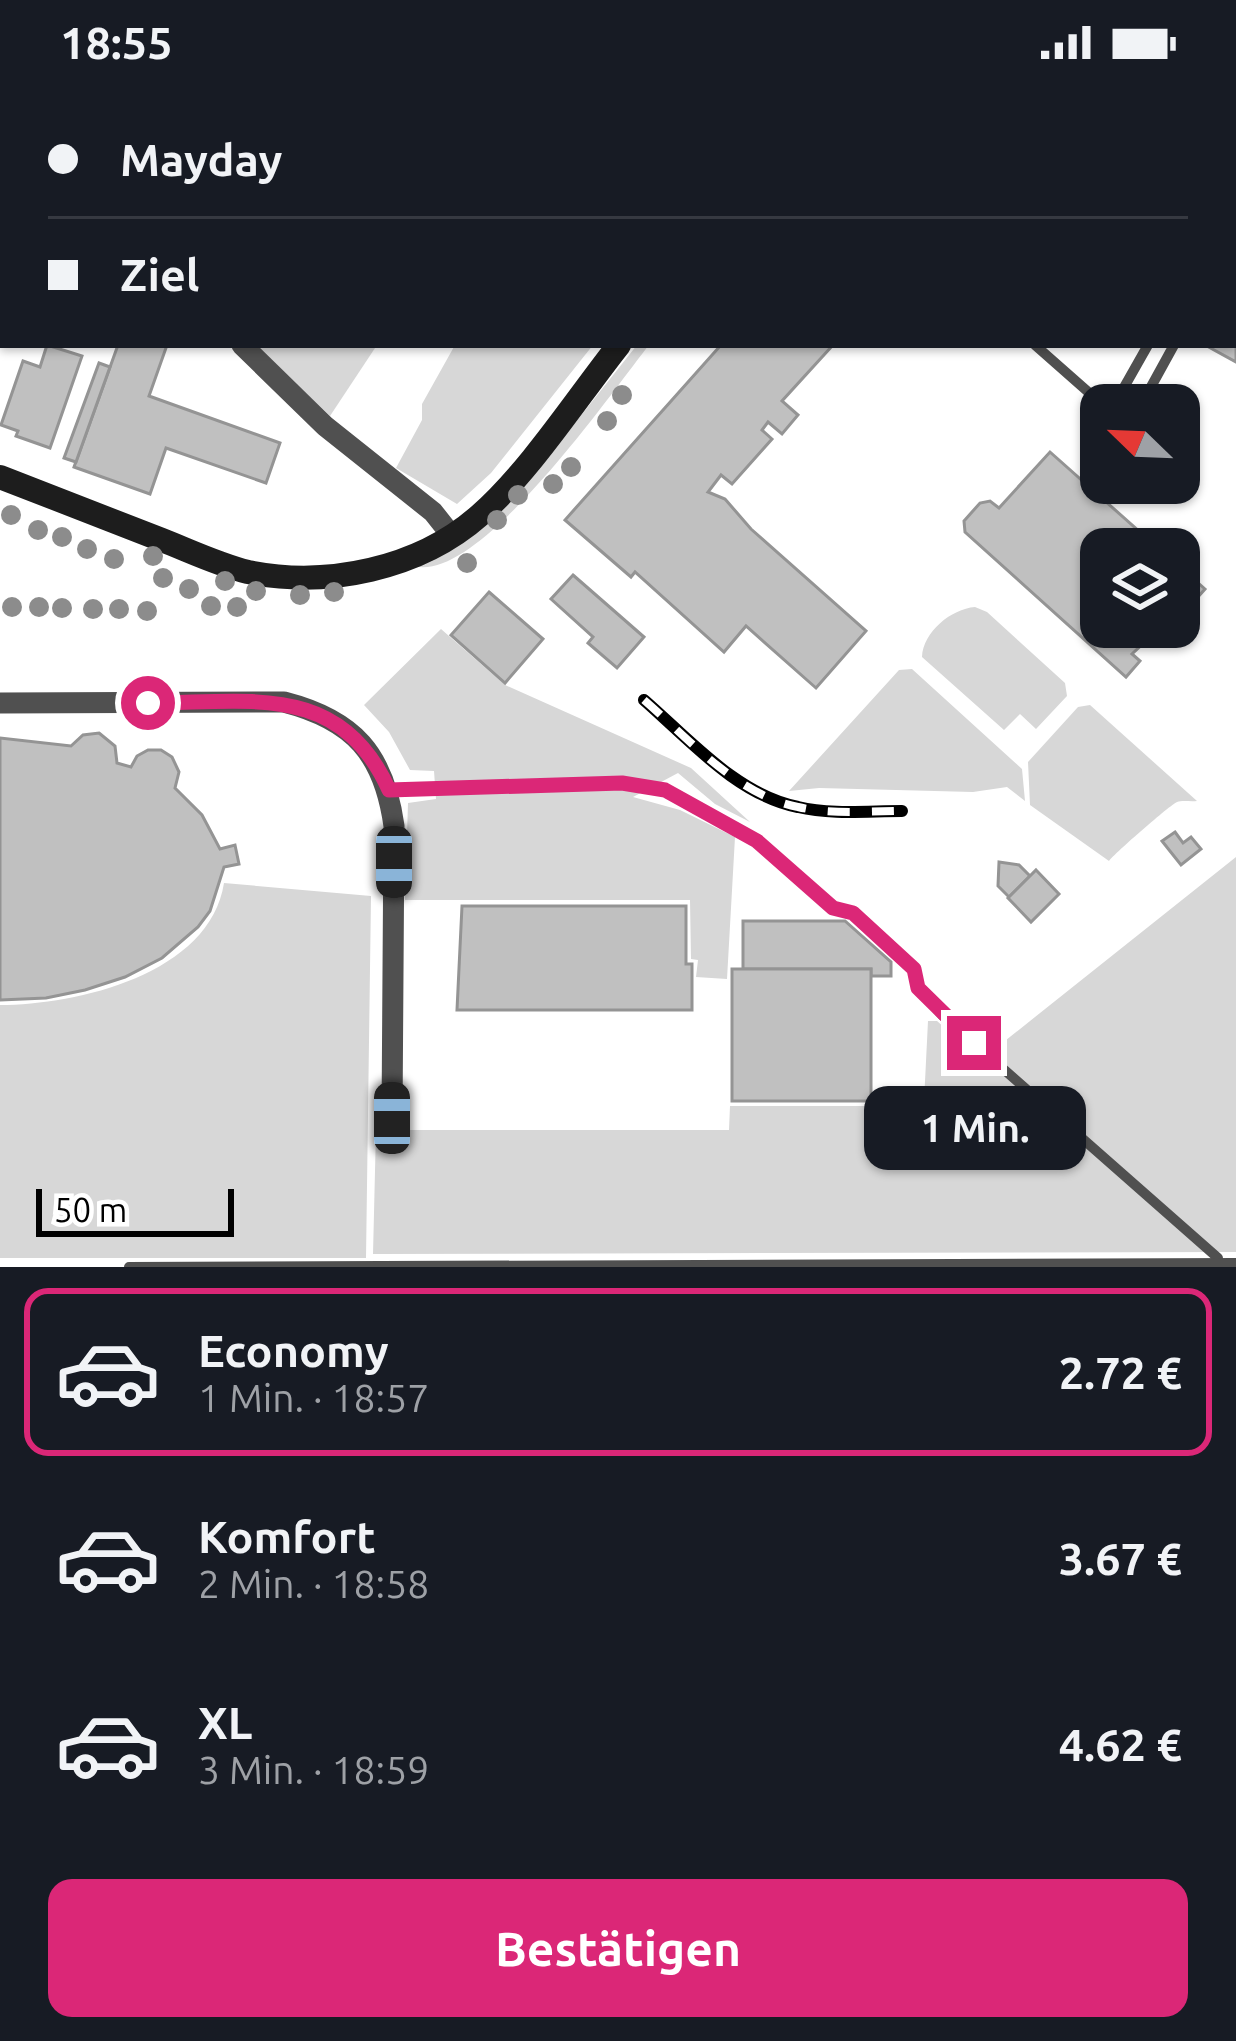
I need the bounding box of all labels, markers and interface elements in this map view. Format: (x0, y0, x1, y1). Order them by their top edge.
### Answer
text: 18:55 (60, 17, 173, 68)
text: Mayday (120, 134, 282, 185)
text: Ziel (120, 249, 199, 300)
north arrow (1080, 384, 1200, 504)
map controls (1080, 384, 1200, 648)
button: layers (1080, 528, 1200, 648)
route start (121, 676, 175, 730)
car (376, 826, 412, 898)
route end (947, 1016, 1001, 1070)
car (374, 1082, 410, 1154)
callout: 1 Min. (863, 1085, 1085, 1169)
text: 1 Min. (920, 1106, 1030, 1149)
scale bar (36, 1183, 234, 1236)
text: 50 m (54, 1191, 127, 1228)
icon: car (54, 1318, 162, 1426)
text: Economy (198, 1325, 389, 1376)
text: 2.72 € (1059, 1347, 1182, 1398)
text: 1 Min. · 18:57 (198, 1376, 429, 1419)
icon: car (54, 1504, 162, 1612)
text: Komfort (198, 1511, 376, 1562)
text: 3.67 € (1059, 1533, 1182, 1584)
text: 2 Min. · 18:58 (198, 1562, 429, 1605)
icon: car (54, 1690, 162, 1798)
text: XL (198, 1697, 252, 1748)
text: 4.62 € (1059, 1719, 1182, 1770)
text: 3 Min. · 18:59 (198, 1748, 429, 1791)
button: Bestätigen (48, 1879, 1188, 2017)

